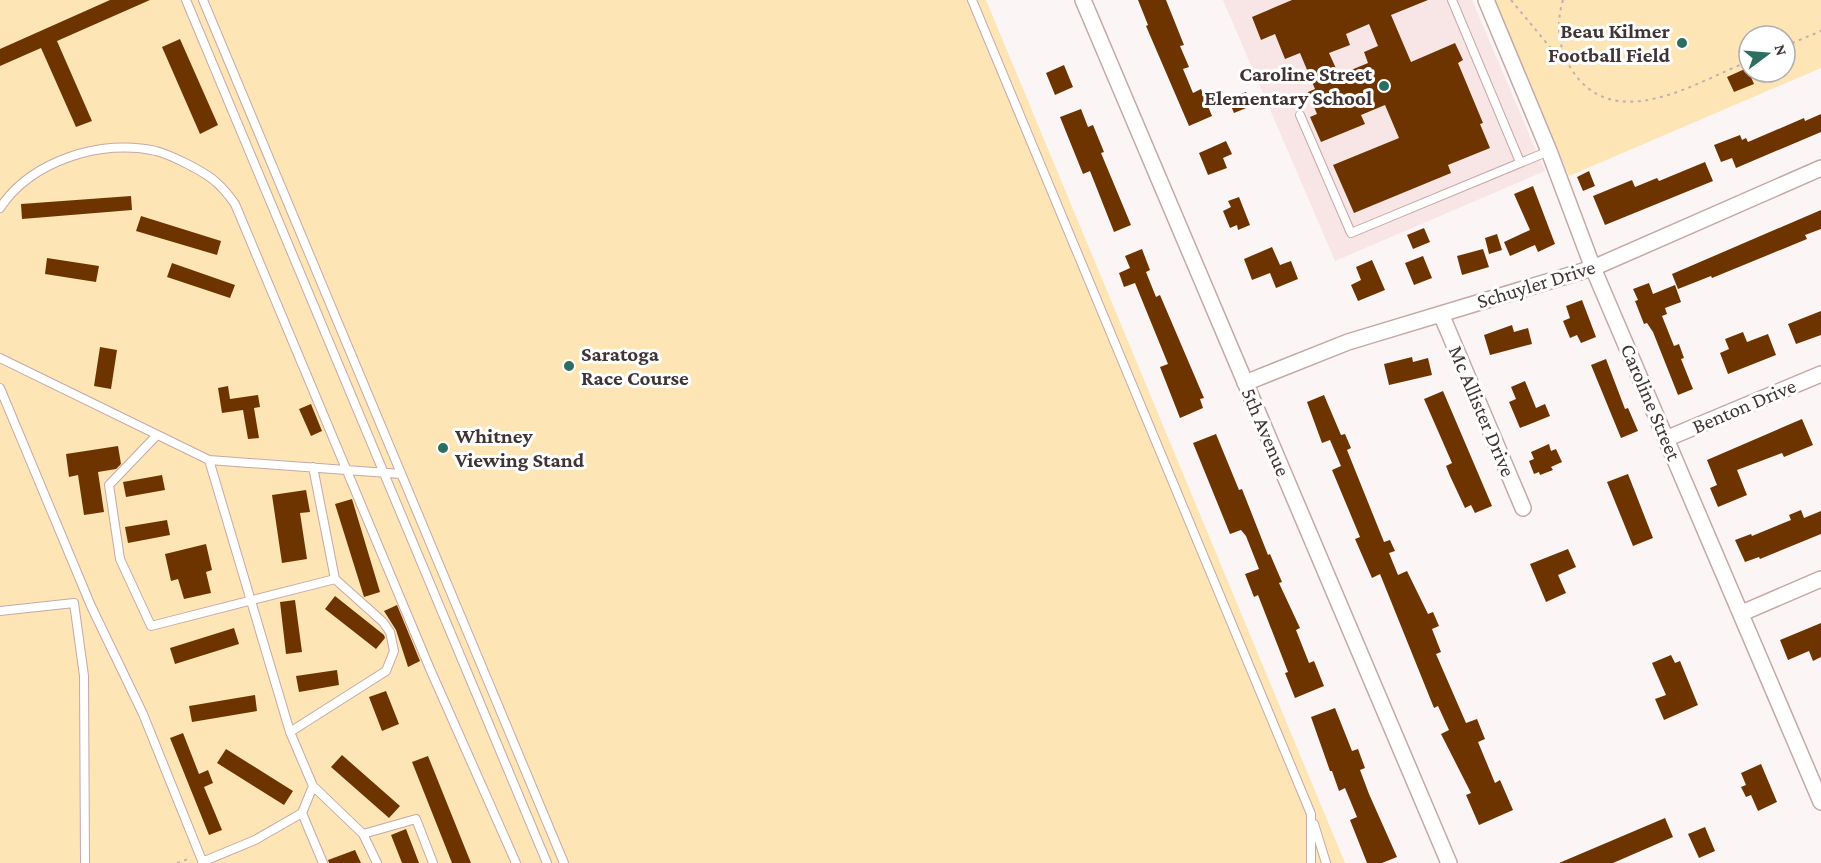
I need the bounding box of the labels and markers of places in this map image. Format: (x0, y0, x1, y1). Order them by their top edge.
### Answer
place label: Beau Kilmer Football Field (1548, 19, 1671, 67)
marker: Beau Kilmer Football Field (1675, 36, 1689, 50)
place label: Caroline Street Elementary School (1204, 62, 1372, 110)
marker: Caroline Street Elementary School (1377, 79, 1391, 93)
place label: Saratoga Race Course (581, 342, 689, 390)
marker: Saratoga Race Course (562, 359, 576, 373)
place label: Whitney Viewing Stand (454, 424, 585, 472)
marker: Whitney Viewing Stand (436, 441, 450, 455)

